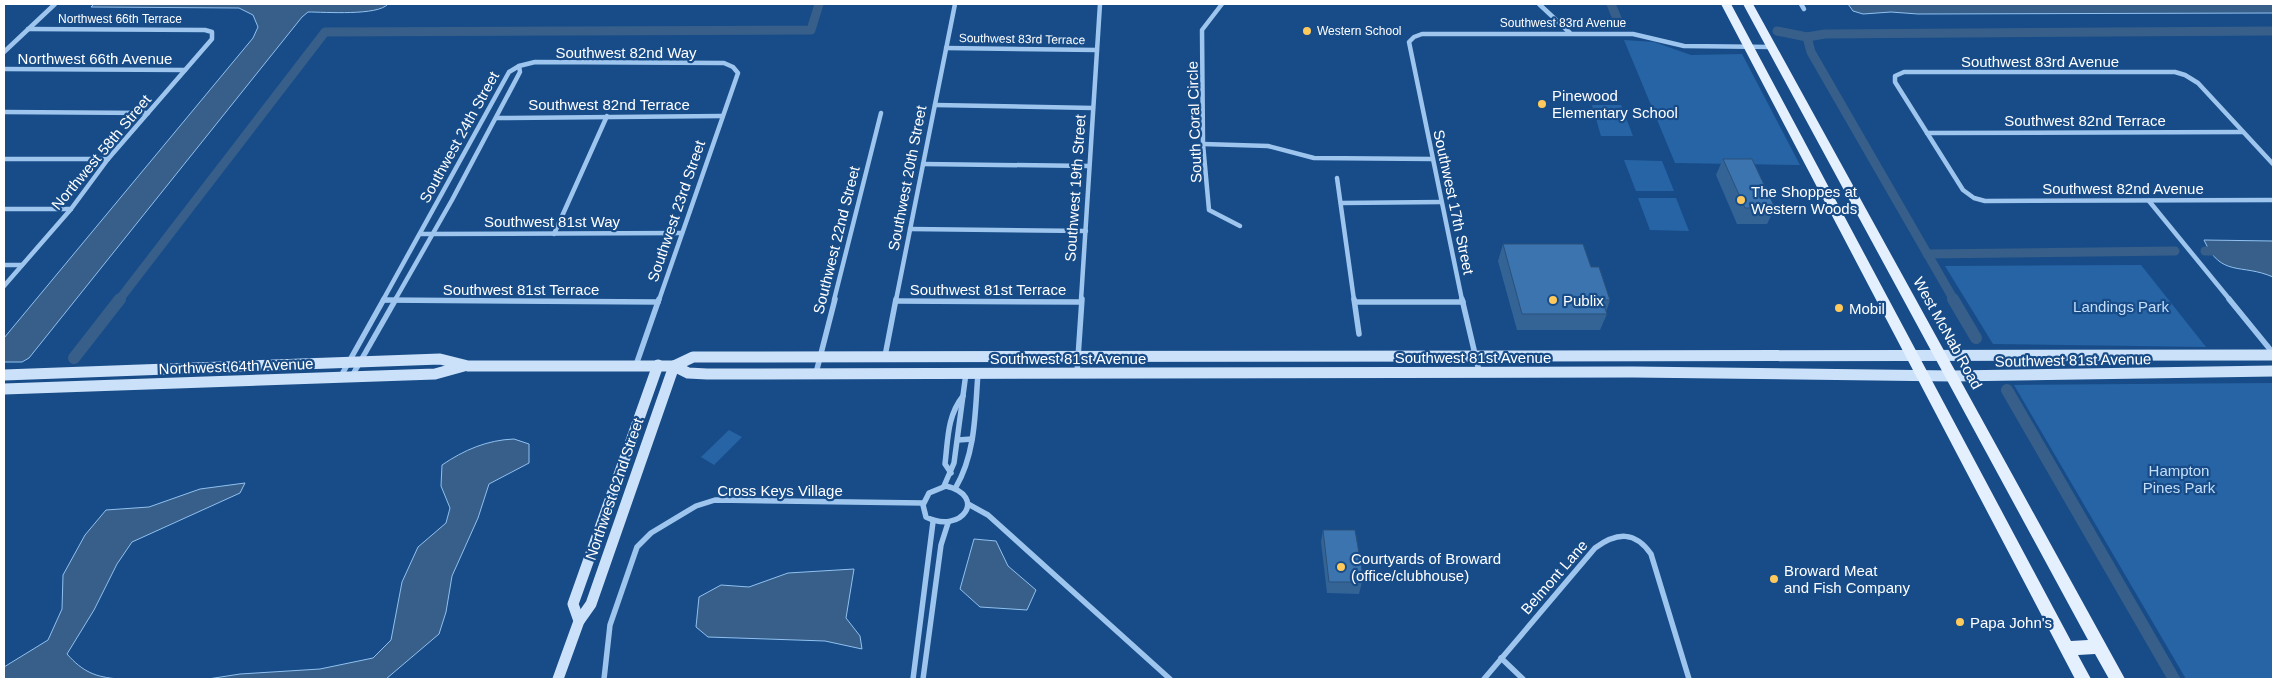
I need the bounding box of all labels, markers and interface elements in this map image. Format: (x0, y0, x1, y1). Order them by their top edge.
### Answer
street label: Northwest 66th Terrace (58, 12, 182, 26)
street label: Southwest 83rd Avenue (1500, 16, 1627, 30)
place label: Western School (1317, 24, 1402, 38)
marker: Western School (1301, 25, 1313, 37)
street label: Southwest 83rd Terrace (959, 31, 1086, 47)
street label: Southwest 82nd Way (555, 44, 697, 61)
street label: Northwest 66th Avenue (18, 50, 172, 67)
street label: Southwest 83rd Avenue (1961, 53, 2119, 70)
street label: South Coral Circle (1183, 61, 1205, 183)
street label: Southwest 24th Street (416, 68, 503, 206)
place label: Pinewood Elementary School (1552, 87, 1678, 121)
street label: Northwest 58th Street (48, 90, 155, 213)
street label: Southwest 82nd Terrace (528, 96, 690, 113)
marker: Pinewood Elementary School (1536, 98, 1548, 110)
street label: Southwest 20th Street (885, 103, 930, 252)
street label: Southwest 82nd Terrace (2004, 112, 2166, 129)
street label: Southwest 19th Street (1061, 113, 1089, 262)
street label: Southwest 17th Street (1430, 128, 1478, 277)
street label: Southwest 23rd Street (644, 137, 708, 284)
street label: Southwest 22nd Street (809, 164, 863, 316)
street label: Southwest 82nd Avenue (2042, 180, 2204, 197)
place label: The Shoppes at Western Woods (1751, 183, 1858, 217)
marker: The Shoppes at Western Woods (1735, 194, 1747, 206)
street label: Southwest 81st Way (484, 213, 621, 230)
street label: West McNab Road (1910, 274, 1986, 392)
street label: Southwest 81st Terrace (443, 281, 599, 298)
street label: Southwest 81st Terrace (910, 281, 1066, 298)
place label: Publix (1563, 292, 1604, 309)
marker: Publix (1547, 294, 1559, 306)
park label: Landings Park (2073, 298, 2169, 315)
place label: Mobil (1849, 300, 1885, 317)
marker: Mobil (1833, 302, 1845, 314)
street label: Southwest 81st Avenue (1395, 349, 1551, 366)
street label: Southwest 81st Avenue (990, 350, 1146, 367)
street label: Southwest 81st Avenue (1995, 350, 2151, 370)
street label: Northwest 64th Avenue (158, 355, 314, 377)
street label: Northwest 62nd Street (582, 415, 647, 562)
park label: Hampton Pines Park (2143, 462, 2216, 496)
street label: Cross Keys Village (717, 482, 843, 499)
street label: Belmont Lane (1517, 536, 1591, 618)
place label: Courtyards of Broward (office/clubhouse) (1351, 550, 1501, 584)
marker: Courtyards of Broward (office/clubhouse) (1335, 561, 1347, 573)
place label: Broward Meat and Fish Company (1784, 562, 1910, 596)
marker: Broward Meat and Fish Company (1768, 573, 1780, 585)
place label: Papa John's (1970, 614, 2052, 631)
marker: Papa John's (1954, 616, 1966, 628)

